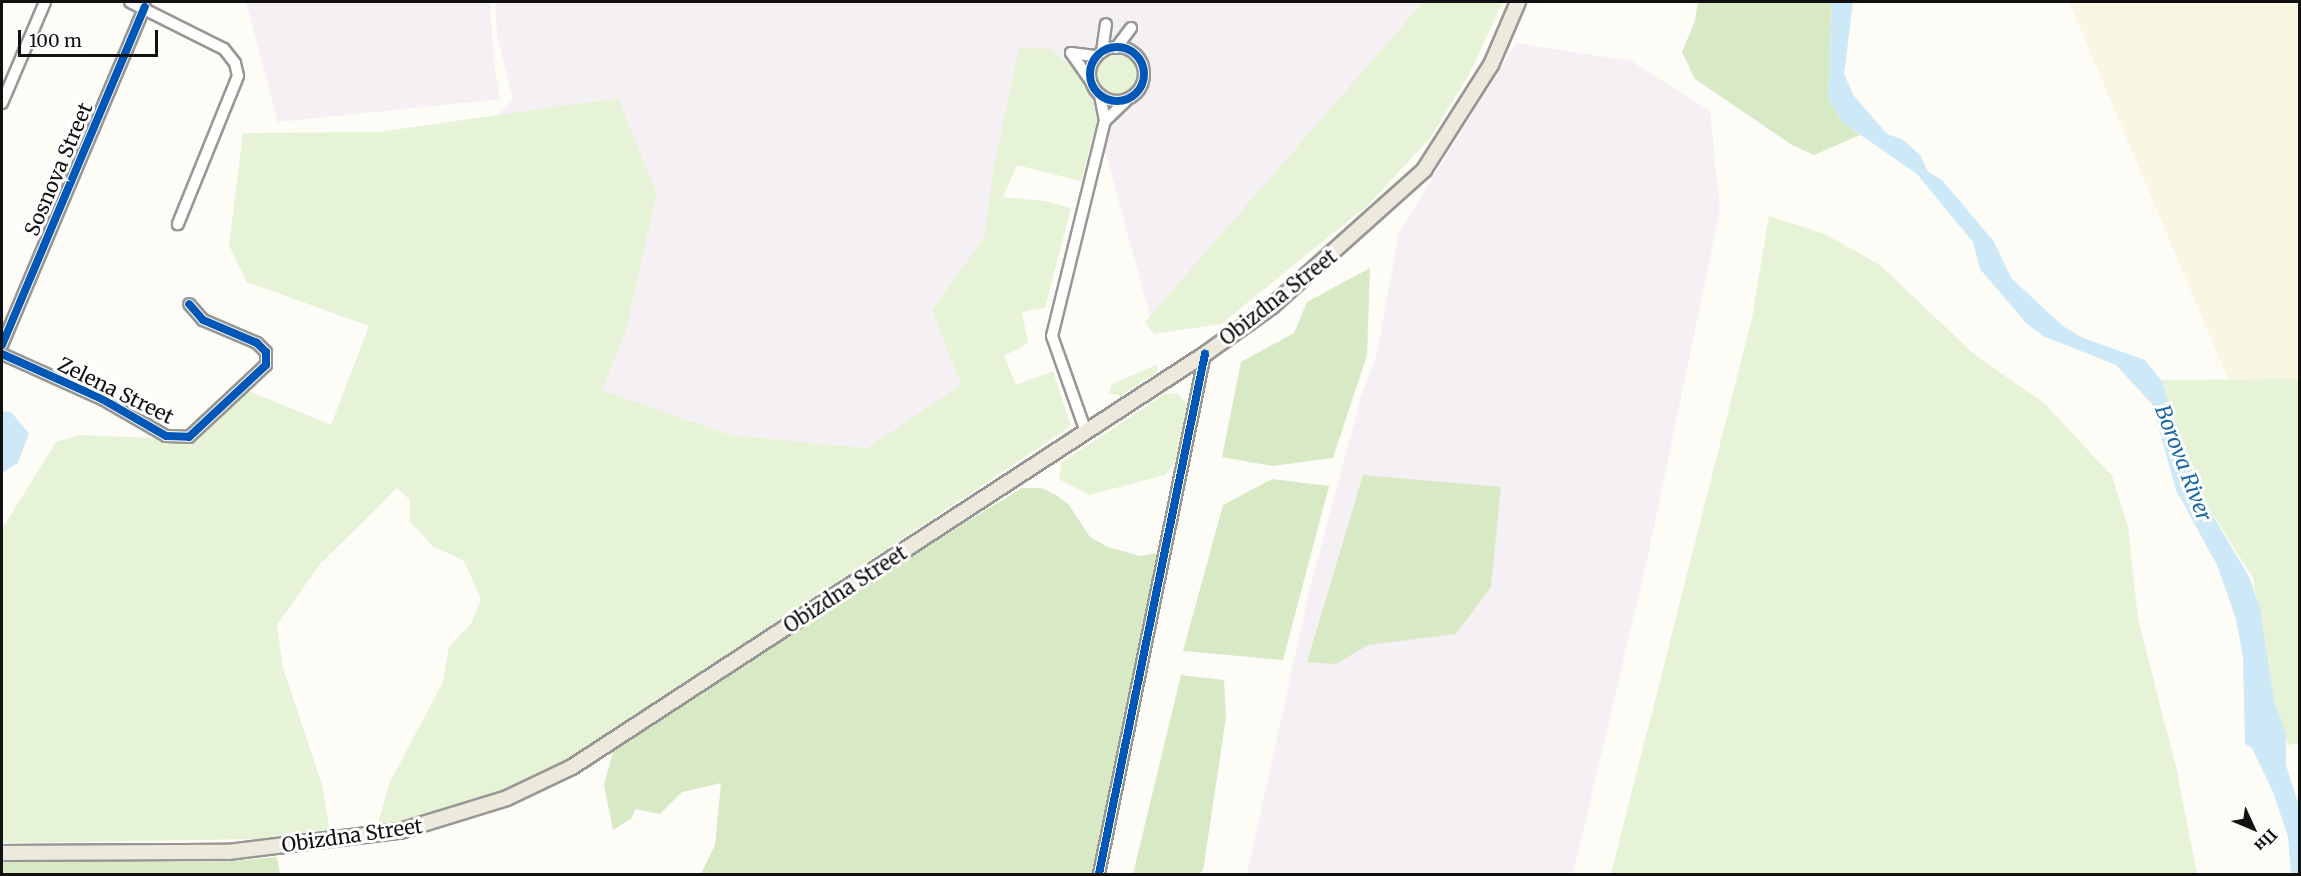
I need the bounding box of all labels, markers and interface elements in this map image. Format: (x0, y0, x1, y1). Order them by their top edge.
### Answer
scale bar (21, 18, 160, 56)
text: 100 m (29, 29, 82, 52)
street label: Sosnova Street (19, 99, 97, 239)
street label: Obizdna Street (1215, 244, 1341, 350)
street label: Zelena Street (54, 352, 178, 428)
water label: Borova River (2149, 401, 2217, 525)
street label: Obizdna Street (779, 540, 911, 638)
north arrow (2223, 798, 2283, 858)
street label: Obizdna Street (280, 813, 424, 857)
text: Пн (2250, 825, 2281, 856)

